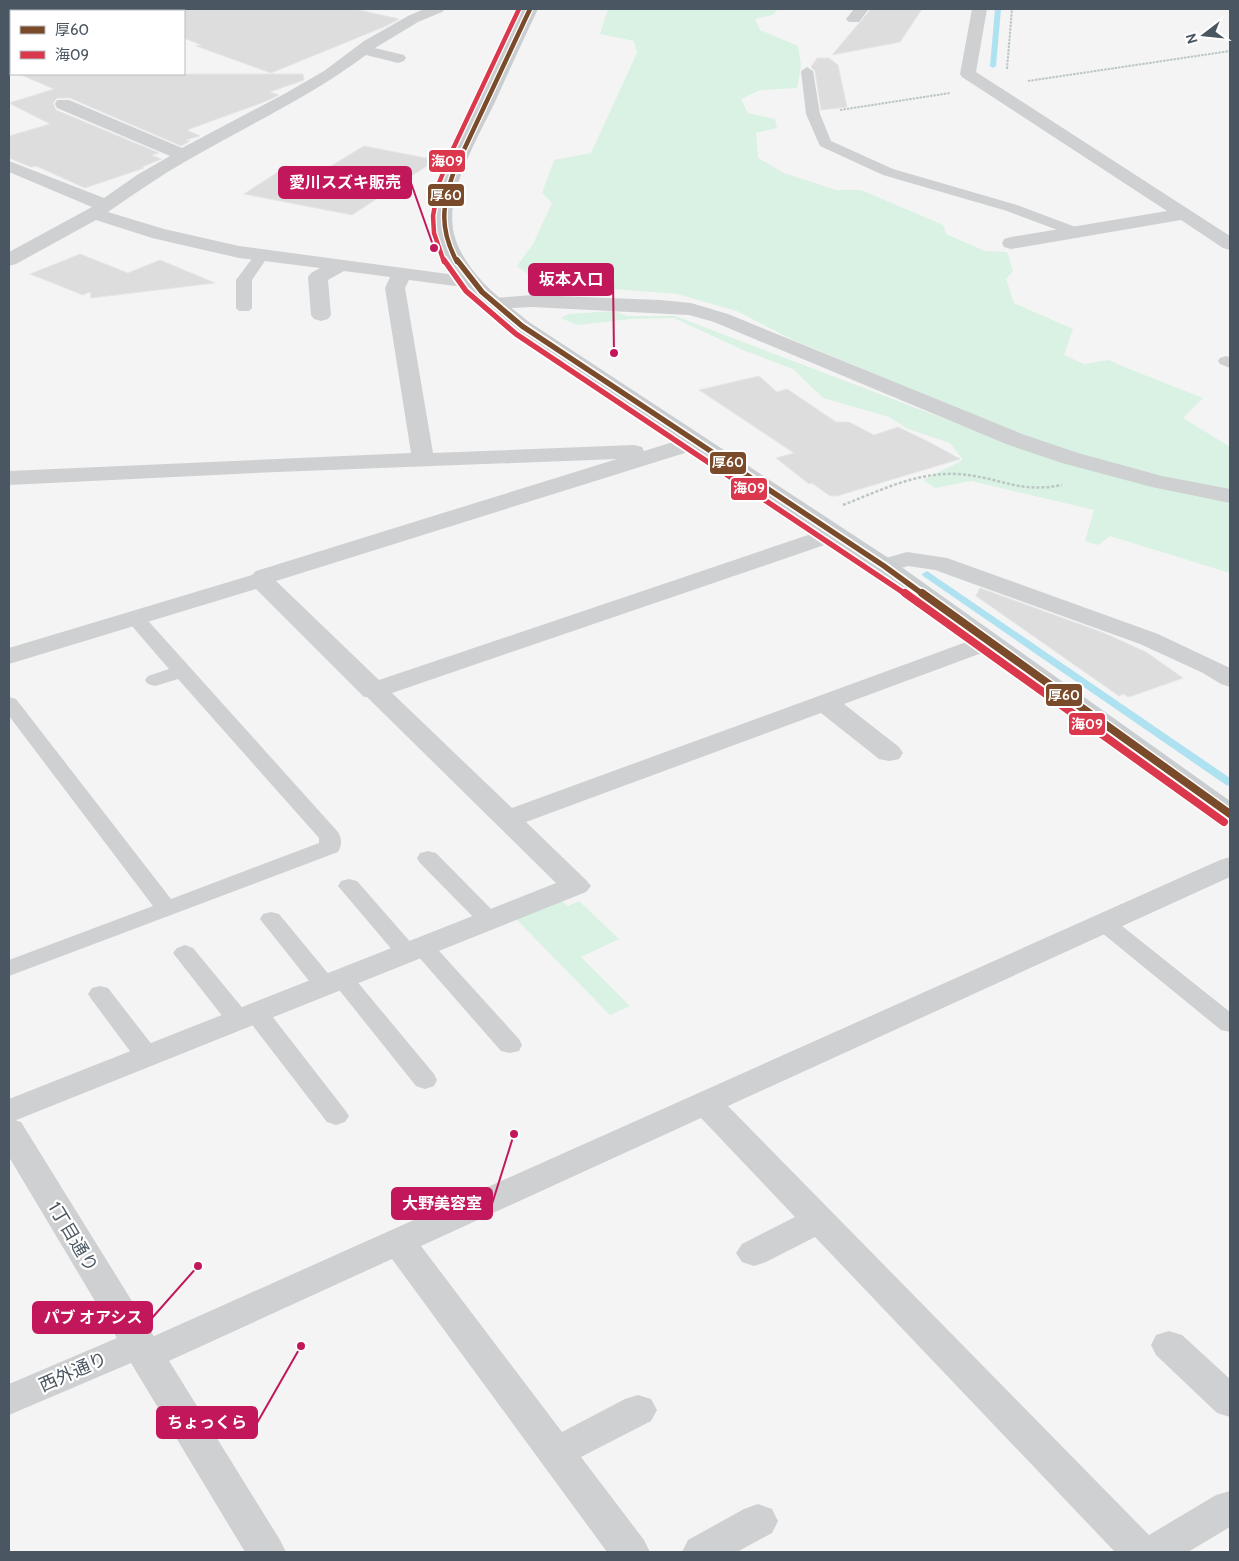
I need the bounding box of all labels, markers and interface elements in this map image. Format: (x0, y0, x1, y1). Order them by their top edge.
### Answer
legend (10, 10, 185, 75)
north arrow (1179, 10, 1229, 60)
text: 厚60 (55, 21, 89, 39)
text: N (1181, 31, 1202, 46)
text: 海09 (55, 46, 89, 64)
line badge: 海09 (428, 149, 466, 173)
text: 海09 (431, 152, 463, 170)
callout: 愛川スズキ販売 (279, 167, 411, 198)
text: 愛川スズキ販売 (289, 173, 401, 192)
line badge: 厚60 (427, 183, 465, 207)
text: 厚60 (430, 186, 462, 204)
callout: 坂本入口 (529, 264, 613, 295)
text: 坂本入口 (539, 270, 603, 289)
line badge: 厚60 (709, 451, 747, 475)
text: 厚60 (712, 453, 744, 471)
line badge: 海09 (730, 477, 768, 501)
text: 海09 (733, 479, 765, 497)
line badge: 厚60 (1045, 683, 1083, 707)
text: 厚60 (1048, 686, 1080, 704)
line badge: 海09 (1068, 712, 1106, 736)
text: 海09 (1071, 715, 1103, 733)
callout: 大野美容室 (392, 1188, 492, 1219)
text: 大野美容室 (402, 1194, 482, 1213)
street label: 1丁目通り (44, 1198, 102, 1276)
callout: パブ オアシス (33, 1302, 152, 1333)
text: パブ オアシス (44, 1308, 142, 1327)
street label: 西外通り (36, 1347, 110, 1397)
callout: ちょっくら (157, 1407, 257, 1438)
text: ちょっくら (167, 1413, 247, 1432)

